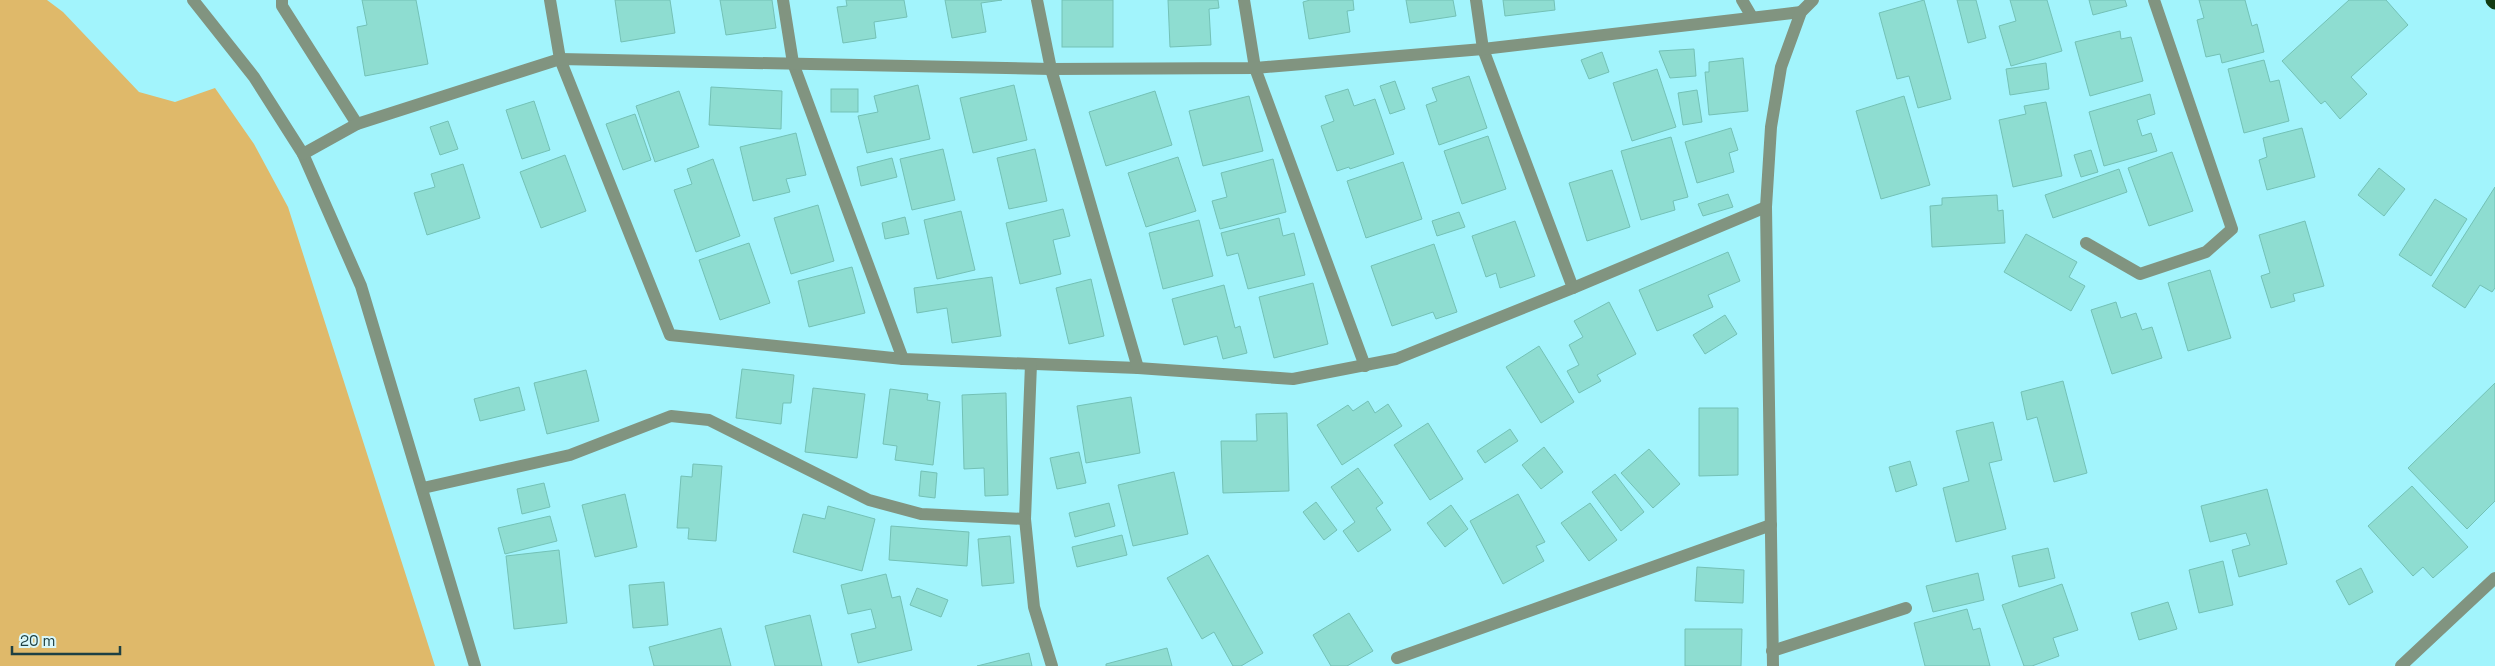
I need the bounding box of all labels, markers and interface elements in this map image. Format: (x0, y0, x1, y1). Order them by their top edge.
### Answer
scale bar (12, 624, 120, 656)
text: 20 m (20, 631, 55, 650)

